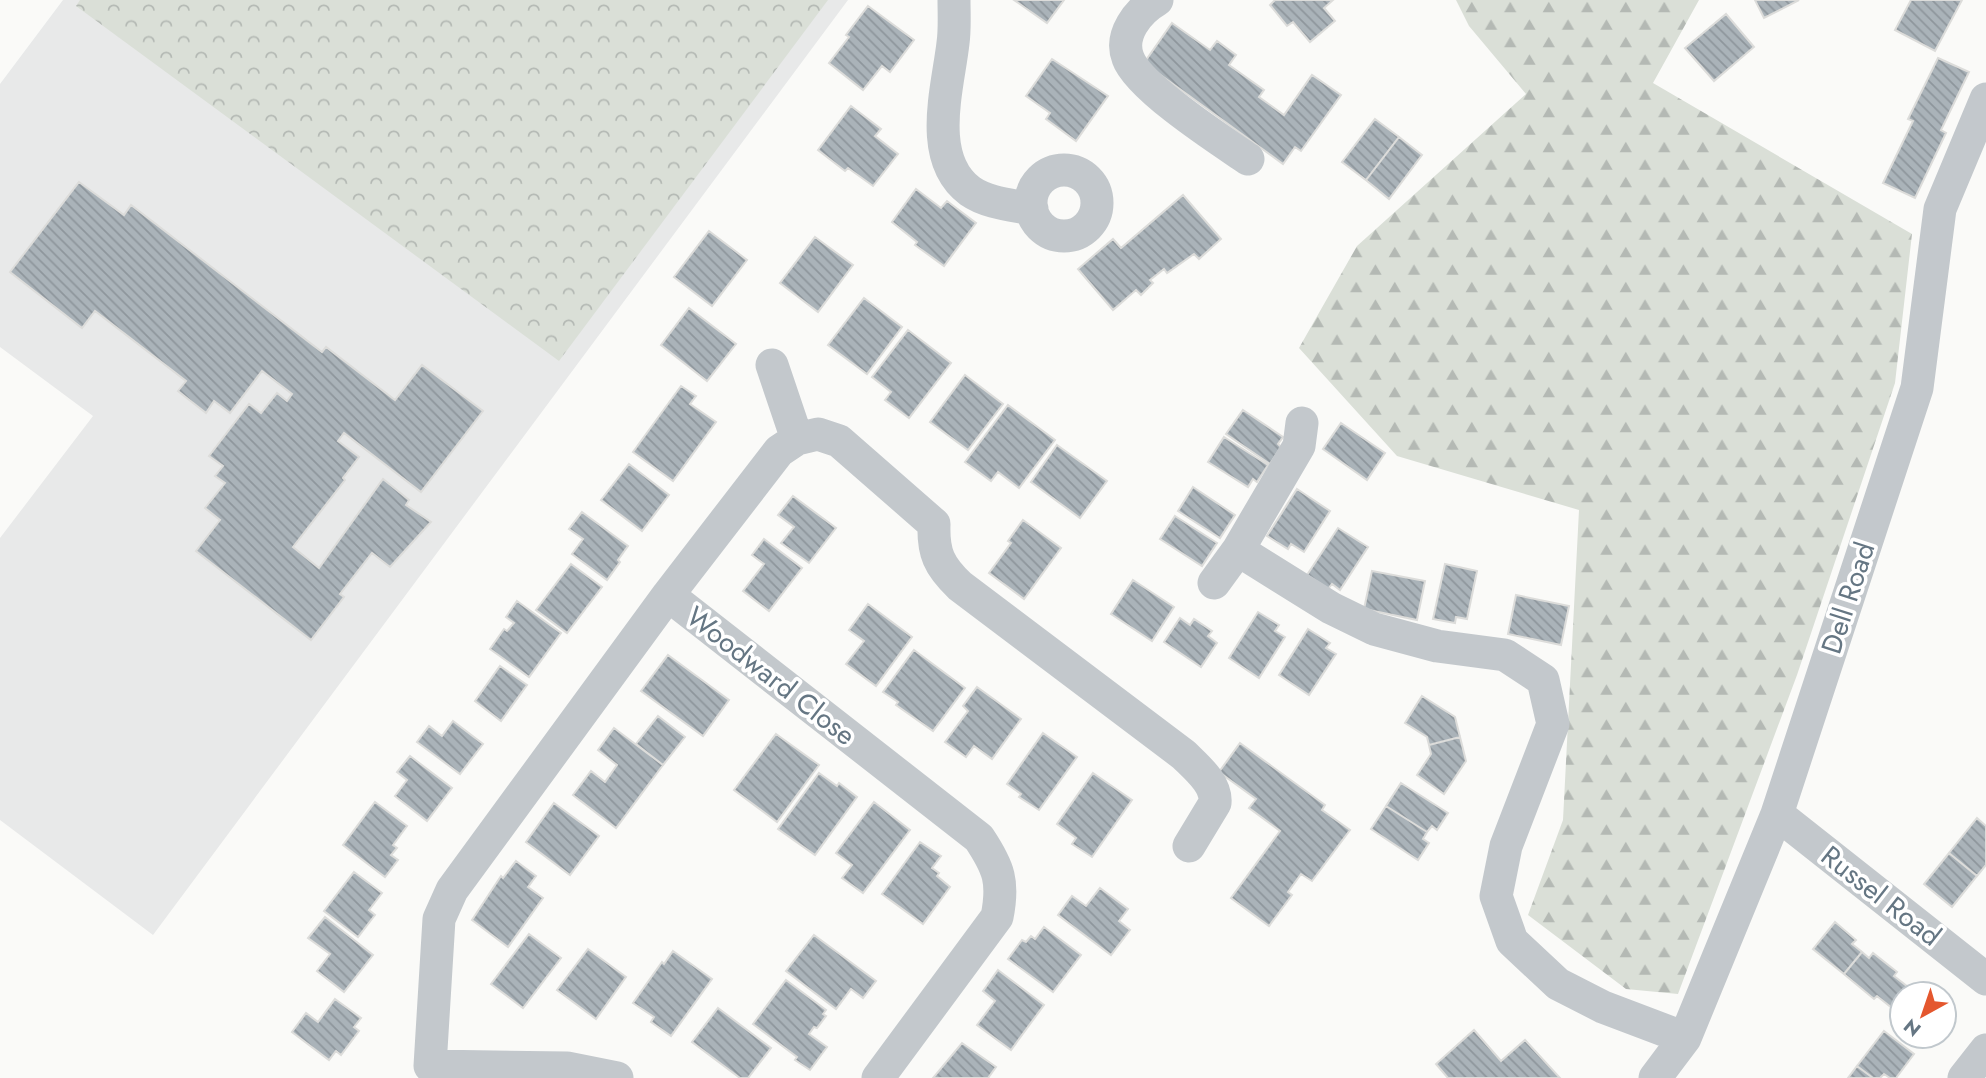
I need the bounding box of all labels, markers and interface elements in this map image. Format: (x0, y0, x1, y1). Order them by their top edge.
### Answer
street label: Dell Road (1811, 537, 1885, 659)
street label: Woodward Close (678, 597, 864, 755)
street label: Russel Road (1812, 836, 1950, 956)
north arrow (1888, 980, 1958, 1050)
text: N (1898, 1012, 1927, 1043)

